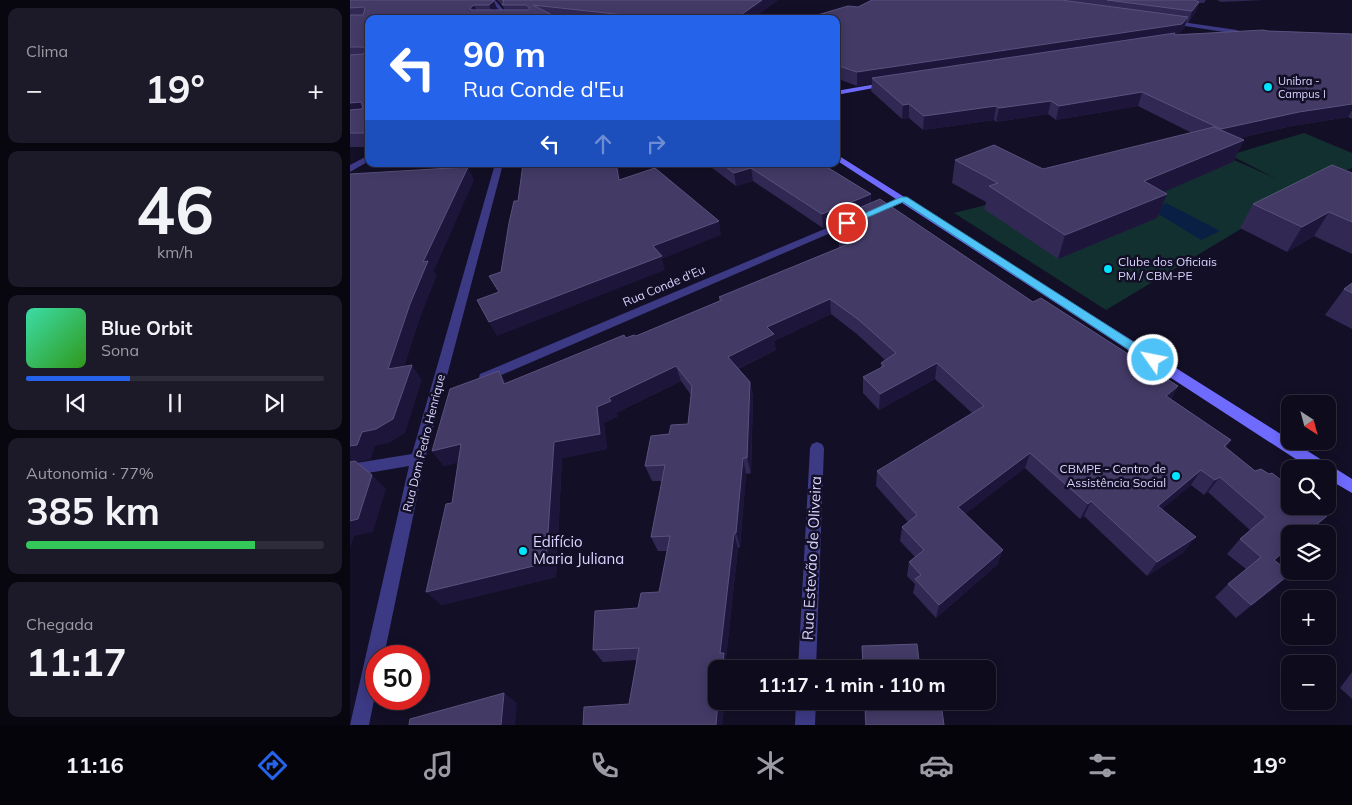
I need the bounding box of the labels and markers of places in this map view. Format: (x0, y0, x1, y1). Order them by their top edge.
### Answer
place label: Unibra - Campus I (1278, 74, 1326, 101)
marker: Unibra - Campus I (1262, 81, 1274, 93)
pin (826, 202, 868, 244)
place label: Clube dos Oficiais PM / CBM-PE (1118, 254, 1217, 283)
marker: Clube dos Oficiais PM / CBM-PE (1102, 263, 1114, 275)
place label: CBMPE - Centro de Assistência Social (1060, 461, 1166, 490)
marker: CBMPE - Centro de Assistência Social (1170, 470, 1182, 482)
place label: Edifício Maria Juliana (533, 532, 624, 568)
marker: Edifício Maria Juliana (517, 545, 529, 557)

